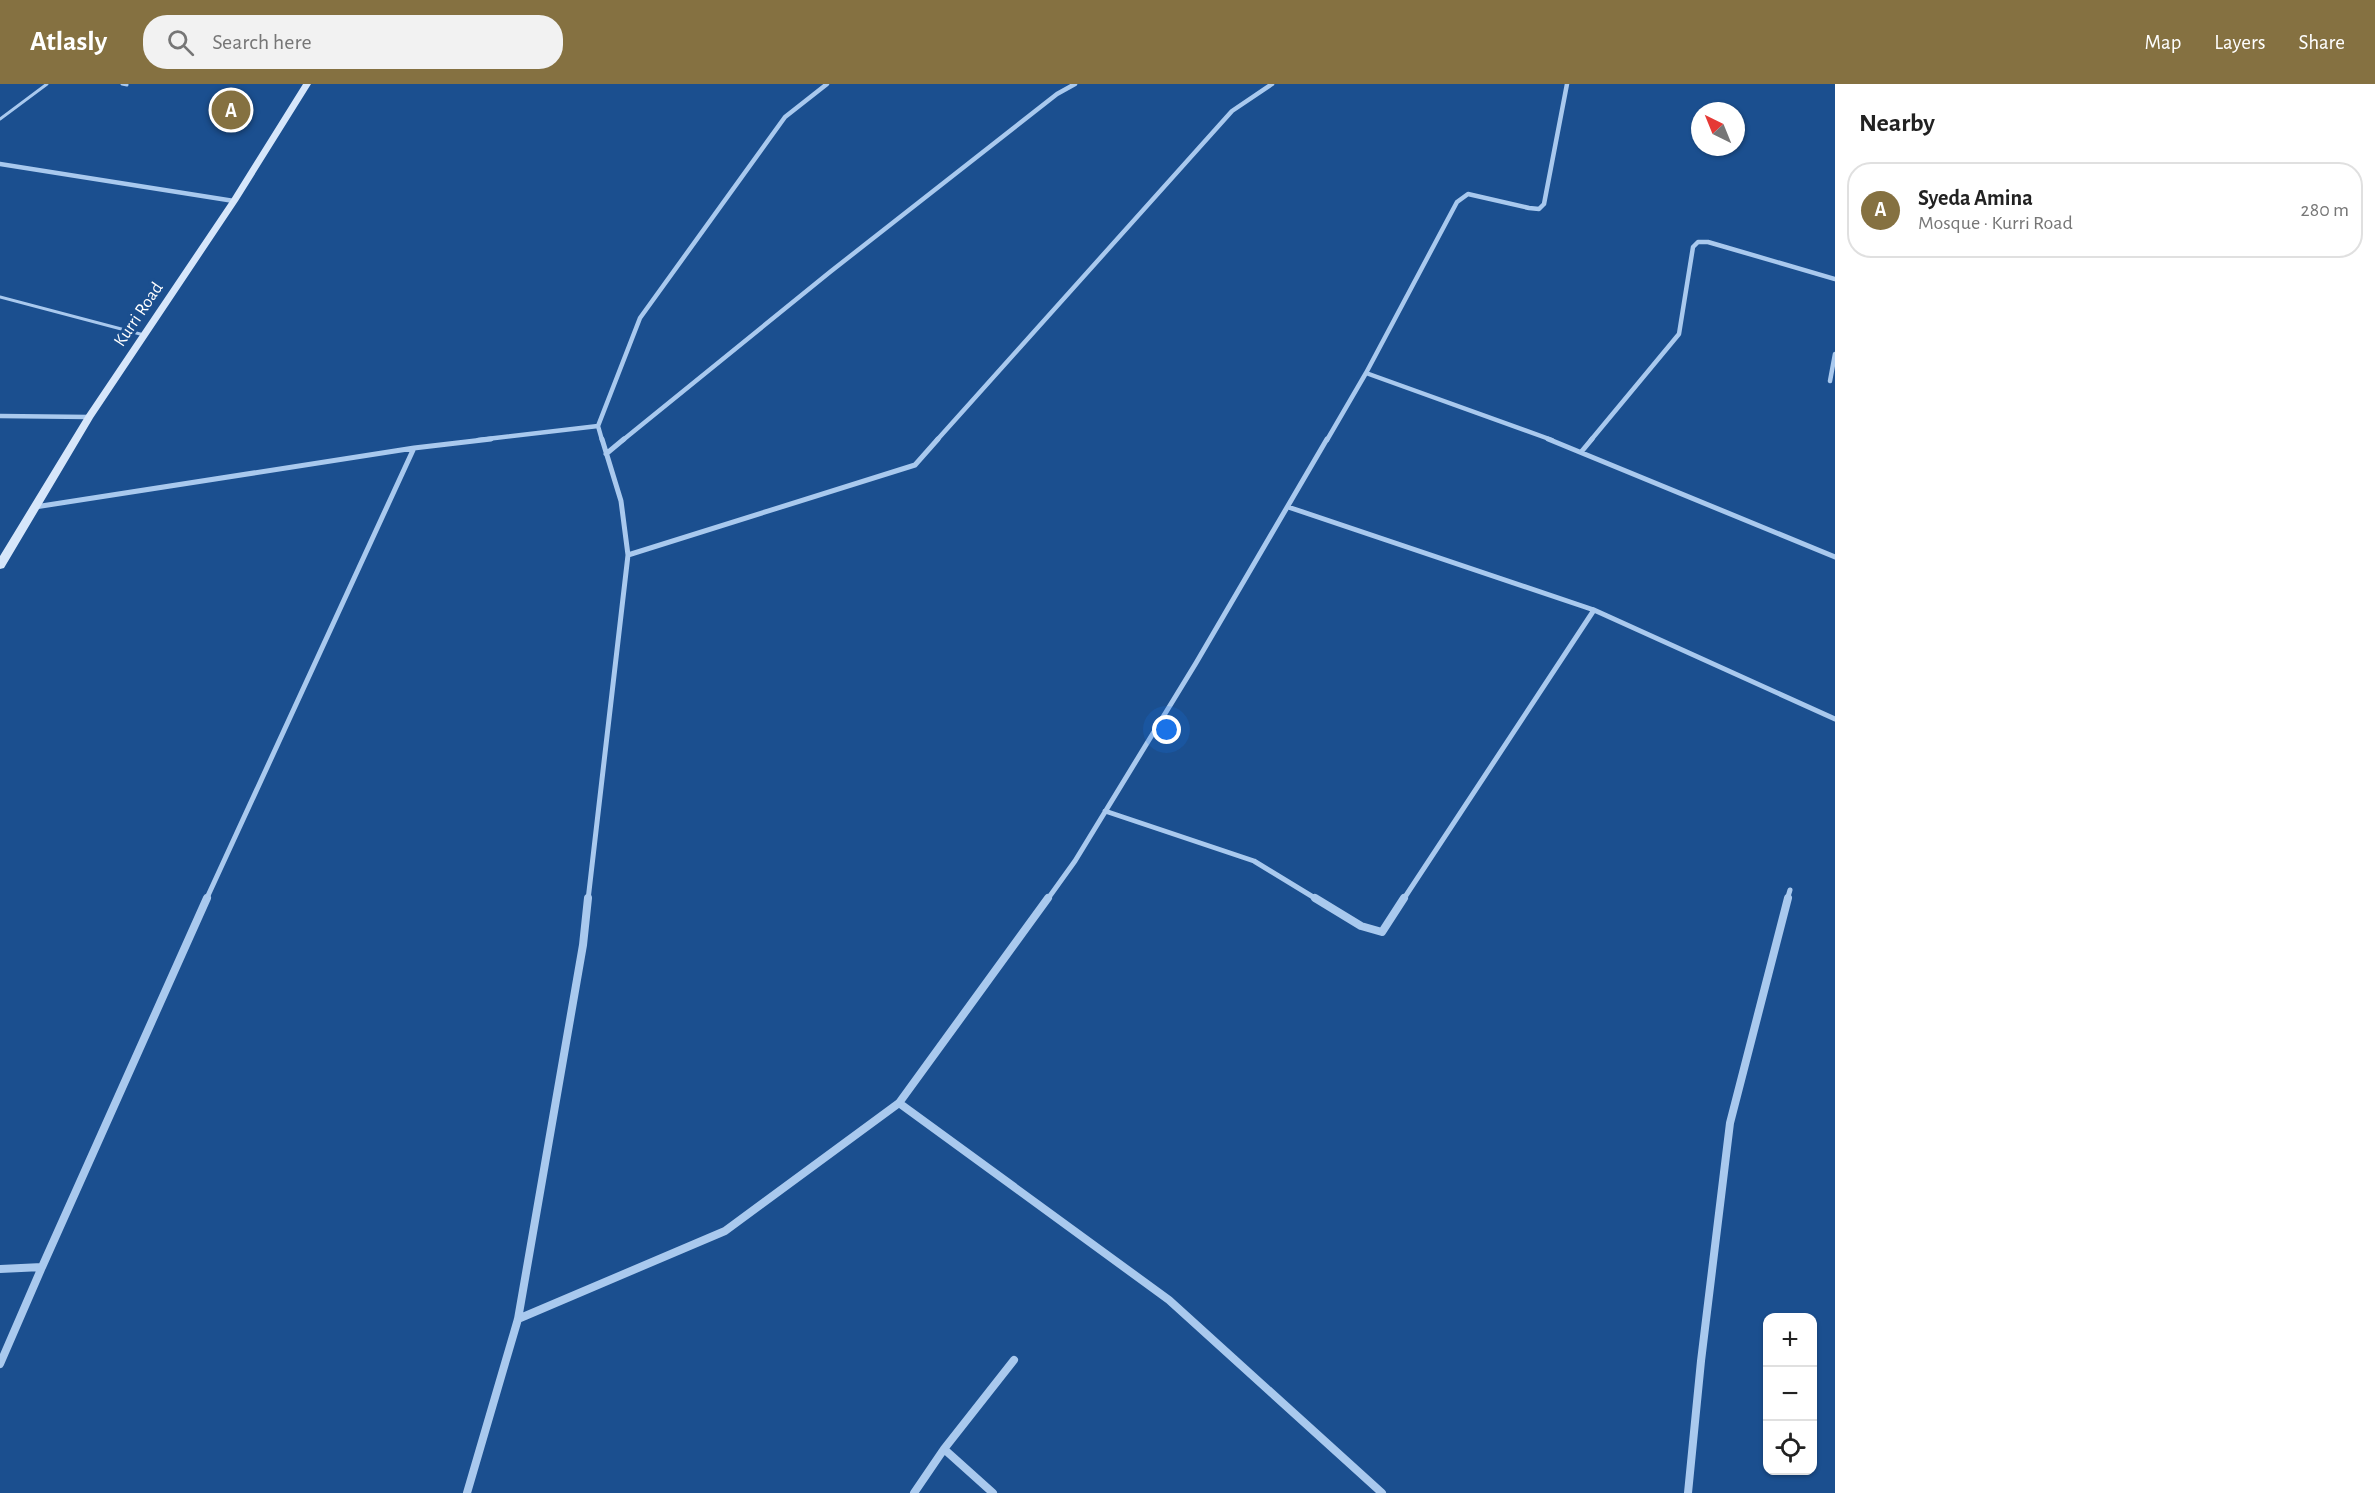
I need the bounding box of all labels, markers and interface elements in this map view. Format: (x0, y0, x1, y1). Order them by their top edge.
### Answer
search box (143, 15, 563, 69)
icon: search (164, 26, 197, 59)
text: Atlasly (30, 28, 107, 56)
text: Search here (212, 31, 312, 53)
text: Map (2145, 32, 2181, 53)
text: Layers (2214, 32, 2265, 53)
text: Share (2298, 32, 2345, 53)
pin: A (212, 87, 250, 132)
north arrow (1691, 102, 1745, 156)
text: Nearby (1859, 110, 1935, 136)
text: Syeda Amina (1918, 187, 2033, 209)
text: A (1875, 200, 1887, 220)
text: 280 m (2301, 200, 2349, 220)
text: Mosque · Kurri Road (1918, 213, 2073, 233)
street label: Kurri Road (111, 279, 167, 350)
your location (1152, 715, 1181, 744)
map controls (1763, 1313, 1817, 1475)
button: + (1763, 1313, 1817, 1367)
button: − (1763, 1367, 1817, 1421)
button: locate (1763, 1421, 1817, 1475)

